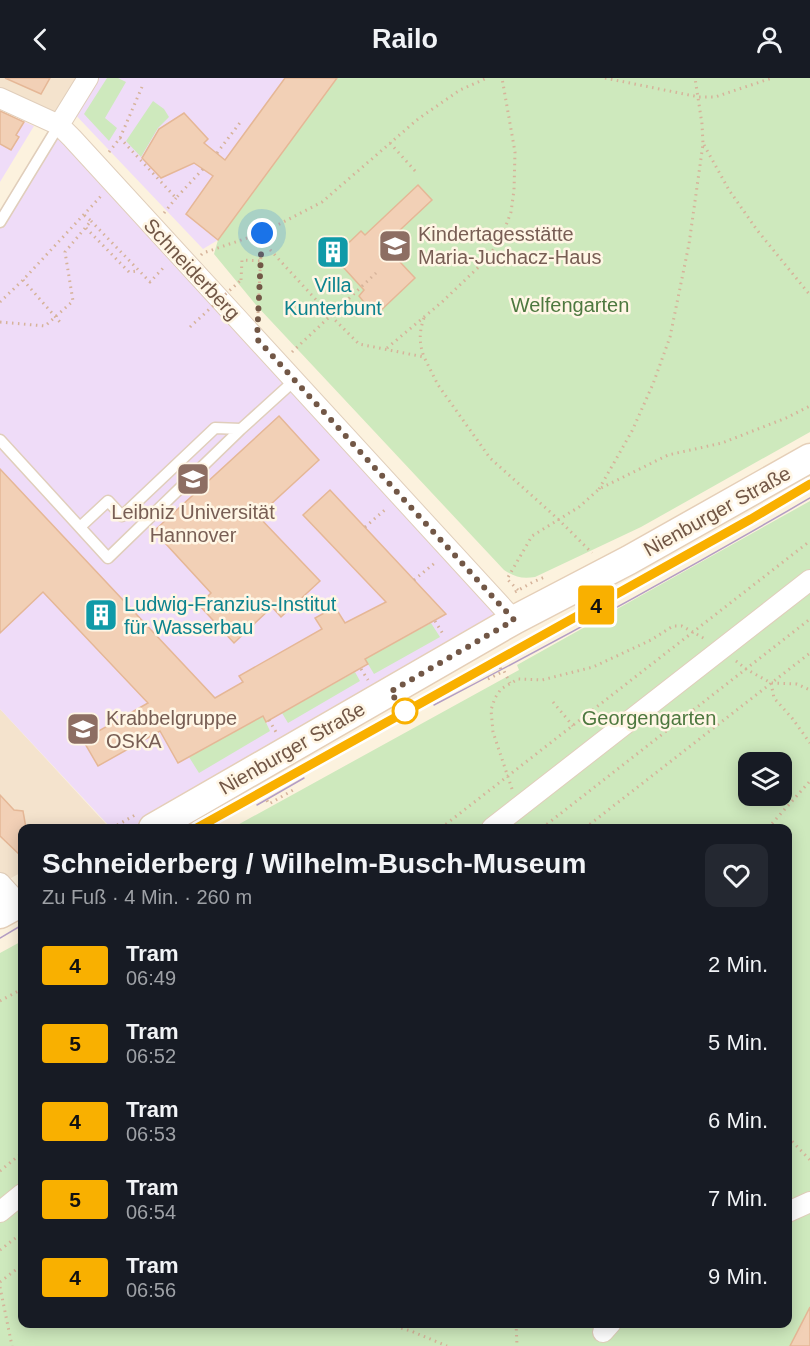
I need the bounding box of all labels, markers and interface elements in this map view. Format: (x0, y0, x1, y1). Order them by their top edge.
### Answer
icon: back (24, 23, 57, 56)
icon: person (753, 23, 786, 56)
text: Railo (372, 24, 438, 54)
street label: Schneiderberg (140, 214, 244, 324)
your location (247, 218, 277, 248)
place label: Kindertagesstätte Maria-Juchacz-Haus (418, 223, 601, 268)
school or university icon: Kindertagesstätte Maria-Juchacz-Haus (377, 228, 413, 264)
building icon: Villa Kunterbunt (315, 234, 351, 270)
place label: Villa Kunterbunt (284, 274, 382, 319)
park label: Welfengarten (511, 294, 629, 316)
school or university icon: Leibniz Universität Hannover (175, 461, 211, 497)
street label: Nienburger Straße (640, 461, 794, 561)
place label: Leibniz Universität Hannover (111, 501, 275, 546)
line badge: 4 (576, 586, 616, 624)
place label: Ludwig-Franzius-Institut für Wasserbau (124, 593, 337, 638)
text: 4 (590, 594, 602, 617)
building icon: Ludwig-Franzius-Institut für Wasserbau (83, 597, 119, 633)
street label: Nienburger Straße (215, 697, 369, 799)
unlabelled marker (392, 698, 418, 724)
place label: Krabbelgruppe OSKA (106, 707, 237, 752)
park label: Georgengarten (582, 707, 716, 729)
school or university icon: Krabbelgruppe OSKA (65, 711, 101, 747)
map controls (738, 752, 792, 806)
button: layers (738, 752, 792, 806)
button: heart (705, 844, 768, 907)
text: Schneiderberg / Wilhelm-Busch-Museum (42, 848, 586, 879)
text: Zu Fuß · 4 Min. · 260 m (42, 886, 252, 908)
text: Tram (126, 941, 179, 966)
text: 2 Min. (708, 952, 768, 977)
text: 4 (69, 954, 81, 977)
text: 06:49 (126, 967, 176, 989)
text: Tram (126, 1019, 179, 1044)
text: 5 Min. (708, 1030, 768, 1055)
text: 5 (69, 1032, 81, 1055)
text: 06:52 (126, 1045, 176, 1067)
text: Tram (126, 1097, 179, 1122)
text: 6 Min. (708, 1108, 768, 1133)
text: 4 (69, 1110, 81, 1133)
text: 06:53 (126, 1123, 176, 1145)
text: Tram (126, 1175, 179, 1200)
text: 7 Min. (708, 1186, 768, 1211)
text: 5 (69, 1188, 81, 1211)
text: 06:54 (126, 1201, 176, 1223)
text: Tram (126, 1253, 179, 1278)
text: 9 Min. (708, 1264, 768, 1289)
text: 4 (69, 1266, 81, 1289)
text: 06:56 (126, 1279, 176, 1301)

